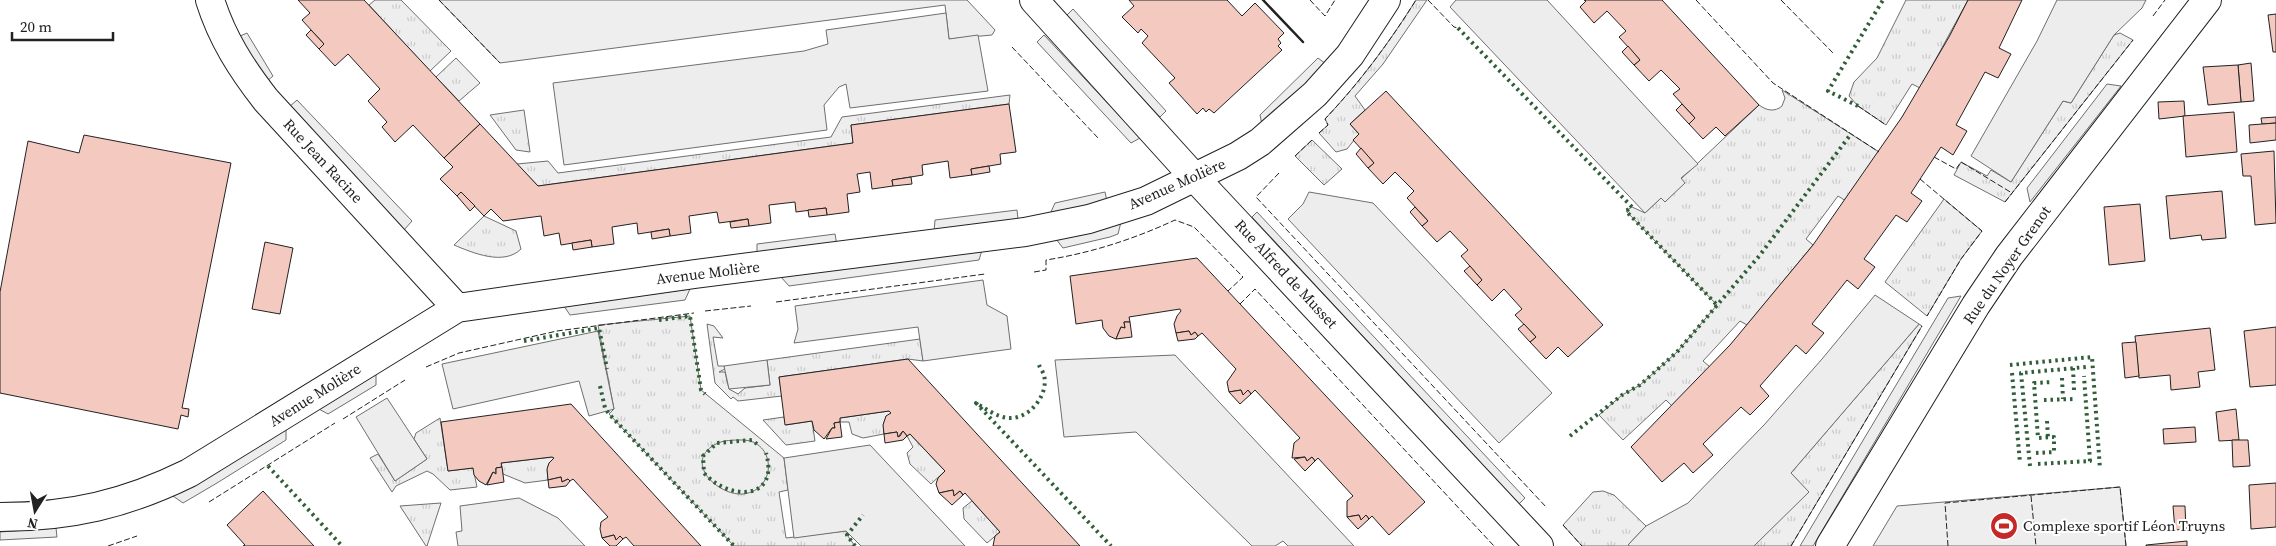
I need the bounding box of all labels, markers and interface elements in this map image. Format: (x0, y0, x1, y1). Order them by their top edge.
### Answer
scale bar (12, 10, 114, 42)
text: 20 m (20, 16, 52, 37)
street label: Rue Jean Racine (279, 114, 368, 208)
street label: Avenue Molière (1125, 153, 1229, 214)
street label: Rue du Noyer Grenot (1958, 201, 2055, 328)
street label: Rue Alfred de Musset (1230, 215, 1343, 333)
street label: Avenue Molière (655, 256, 761, 289)
street label: Avenue Molière (265, 358, 365, 431)
north arrow (10, 486, 60, 536)
sports icon: Complexe sportif Léon Truyns (1989, 511, 2019, 541)
text: N (26, 513, 39, 535)
place label: Complexe sportif Léon Truyns (2023, 515, 2225, 536)

